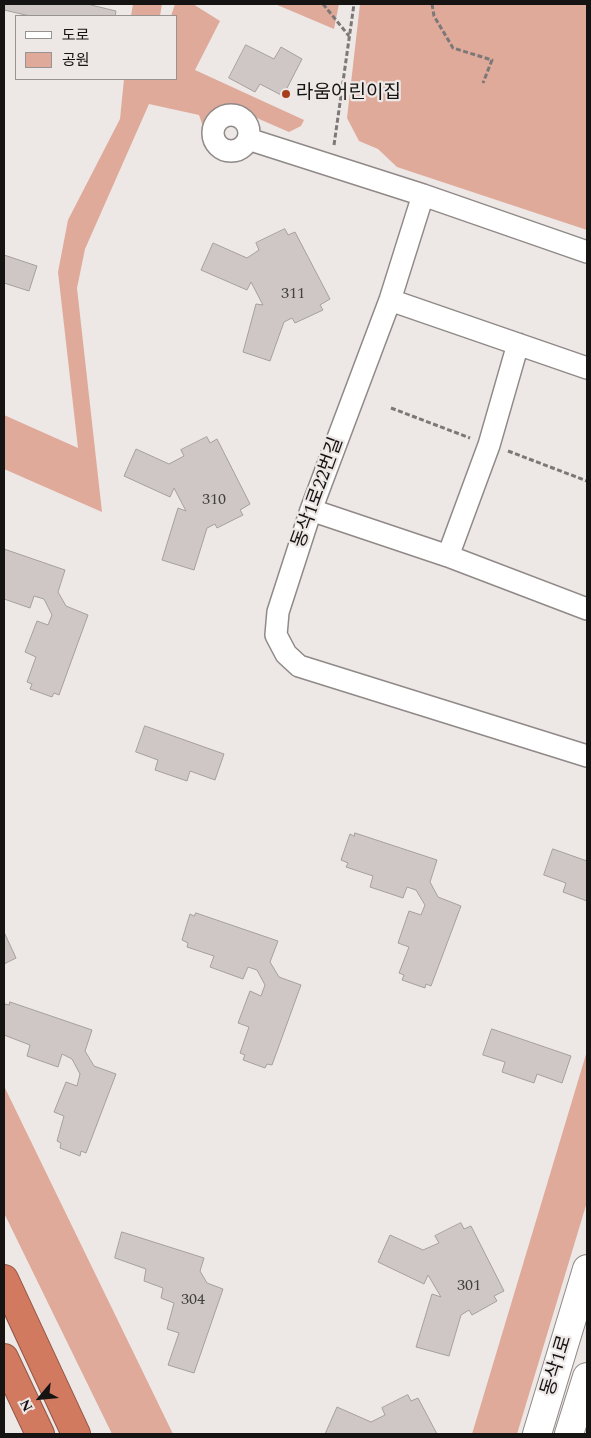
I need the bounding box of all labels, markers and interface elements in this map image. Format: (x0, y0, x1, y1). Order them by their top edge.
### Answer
legend (15, 15, 178, 80)
text: 도로 (62, 24, 90, 47)
text: 공원 (62, 49, 90, 72)
place label: 라움어린이집 (296, 83, 401, 105)
marker: 라움어린이집 (280, 88, 292, 100)
house number: 311 (281, 285, 305, 305)
street label: 동삭1로22번길 (288, 435, 350, 551)
house number: 310 (202, 491, 226, 511)
house number: 301 (457, 1277, 481, 1297)
house number: 304 (181, 1291, 205, 1311)
street label: 동삭1로 (538, 1333, 578, 1399)
north arrow (15, 1373, 65, 1423)
text: N (14, 1395, 38, 1415)

